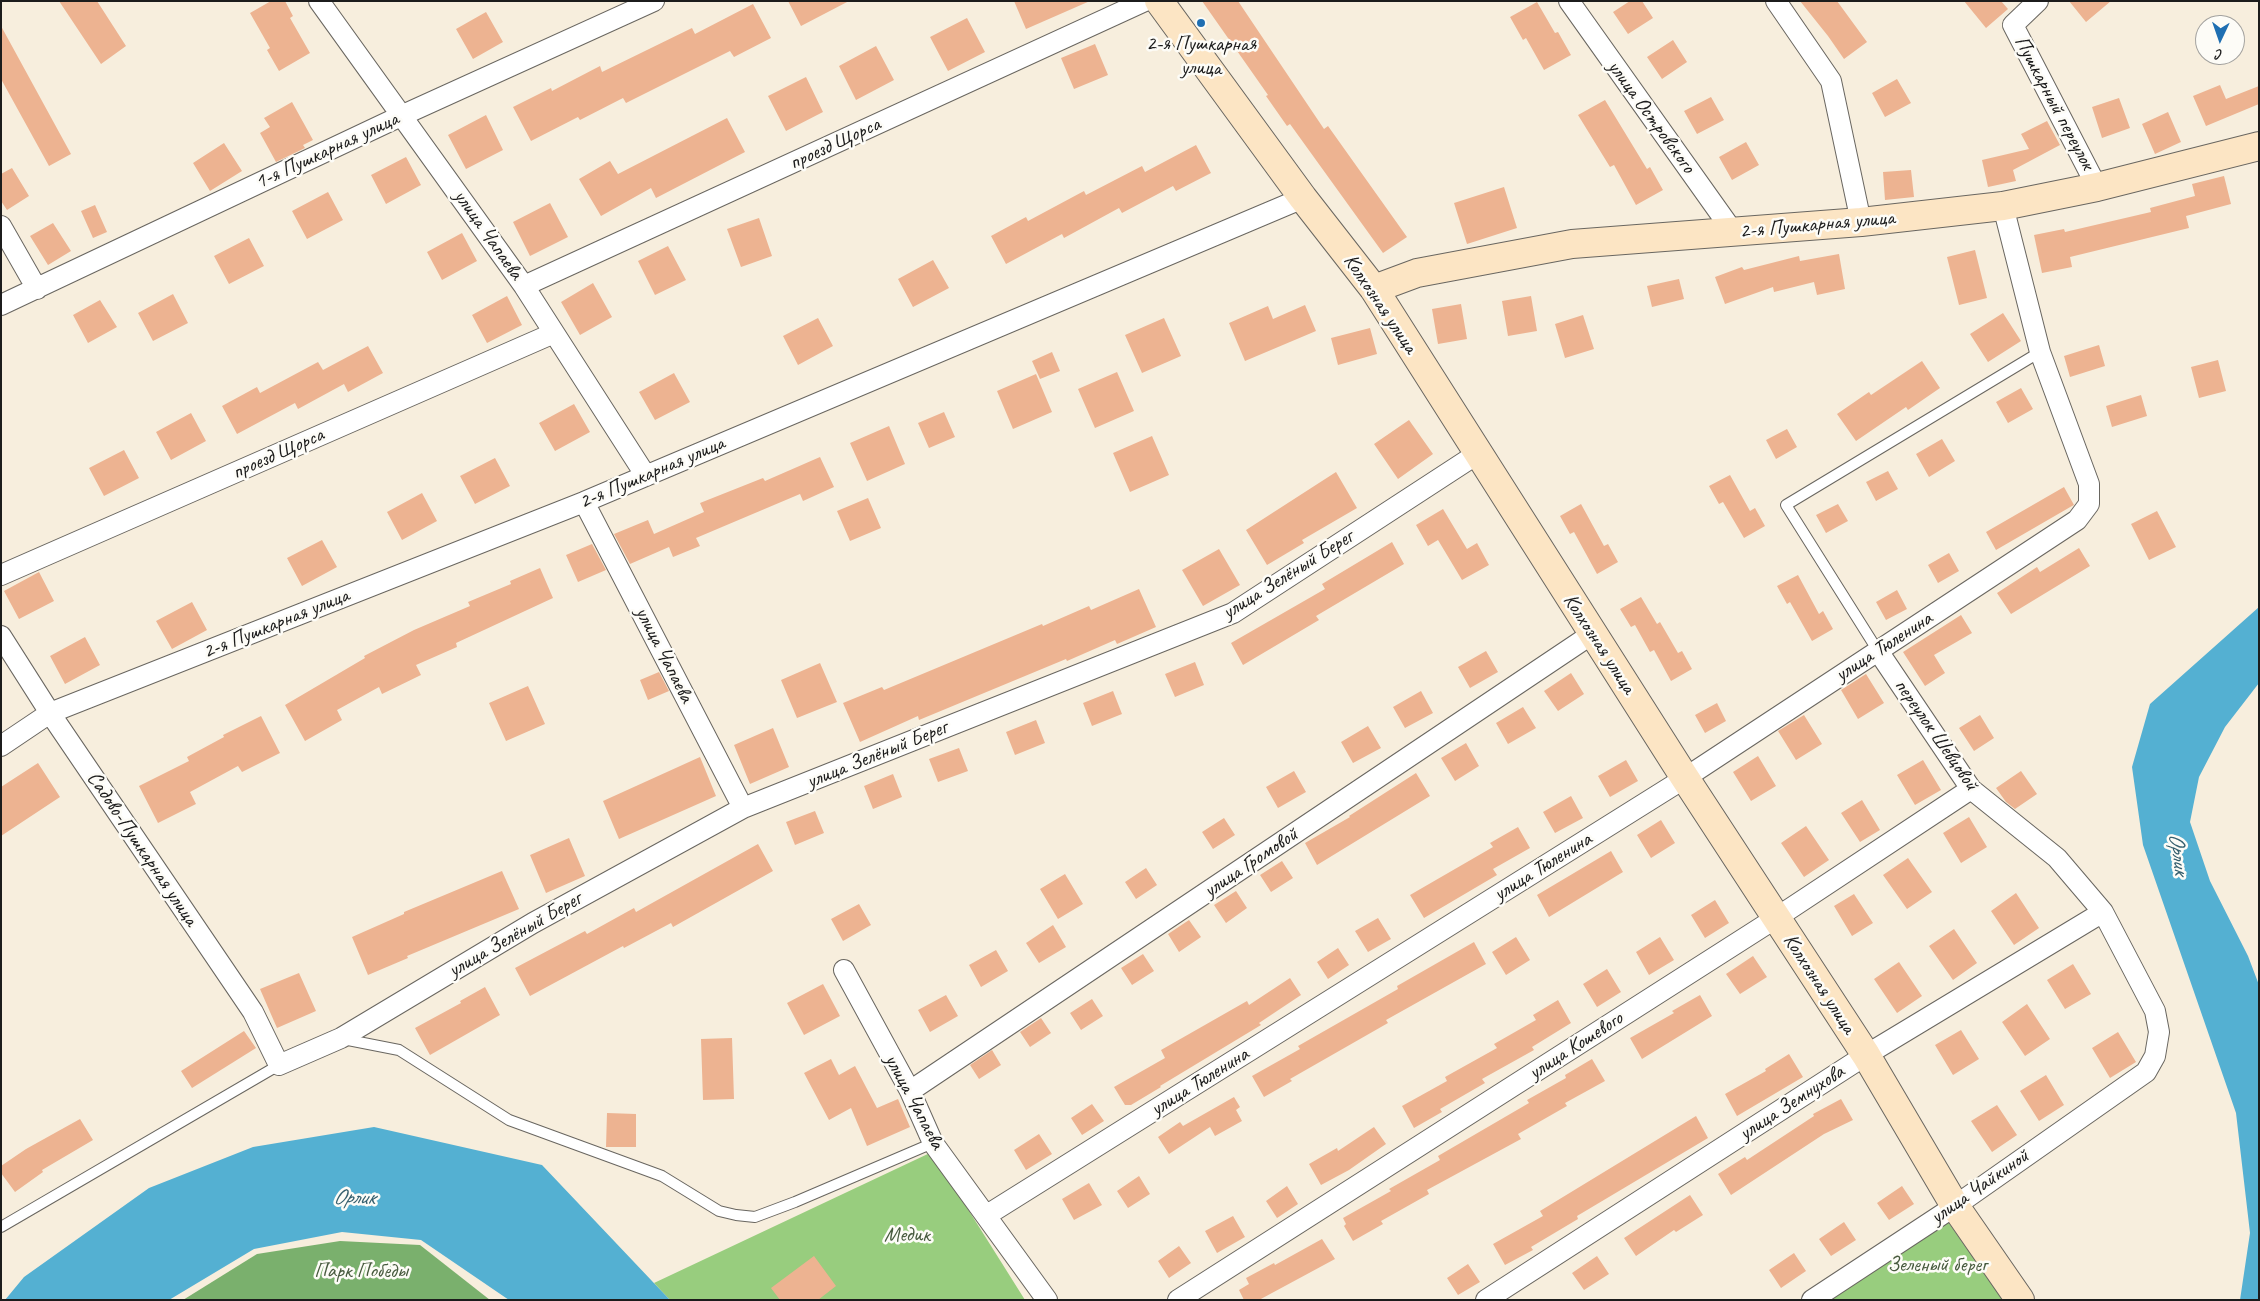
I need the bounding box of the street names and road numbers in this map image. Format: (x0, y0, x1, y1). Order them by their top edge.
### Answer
street label: Пушкарный переулок (2008, 32, 2100, 174)
street label: улица Островского (1602, 56, 1700, 178)
street label: 1-я Пушкарная улица (251, 107, 403, 195)
street label: проезд Щорса (785, 112, 885, 176)
street label: улица Чапаева (448, 185, 528, 285)
street label: 2-я Пушкарная улица (1738, 206, 1896, 244)
street label: Колхозная улица (1337, 249, 1423, 359)
street label: проезд Щорса (228, 423, 328, 485)
street label: 2-я Пушкарная улица (575, 431, 729, 515)
street label: улица Зелёный Берег (1218, 525, 1358, 625)
street label: 2-я Пушкарная улица (199, 583, 353, 665)
street label: Колхозная улица (1557, 589, 1641, 699)
street label: улица Чапаева (629, 603, 699, 707)
street label: улица Тюленина (1831, 606, 1937, 688)
street label: переулок Шевцовой (1888, 674, 1984, 796)
street label: улица Зелёный Берег (803, 715, 951, 795)
street label: Садово-Пушкарная улица (81, 767, 203, 931)
street label: улица Громовой (1199, 822, 1303, 904)
street label: улица Тюленина (1489, 827, 1597, 907)
street label: улица Зелёный Берег (444, 887, 586, 983)
street label: Колхозная улица (1777, 929, 1861, 1039)
street label: улица Кошевого (1524, 1006, 1628, 1086)
street label: улица Тюленина (1146, 1042, 1254, 1122)
street label: улица Чапаева (878, 1050, 950, 1154)
street label: улица Земнухова (1735, 1060, 1849, 1146)
street label: улица Чайкиной (1926, 1144, 2034, 1230)

